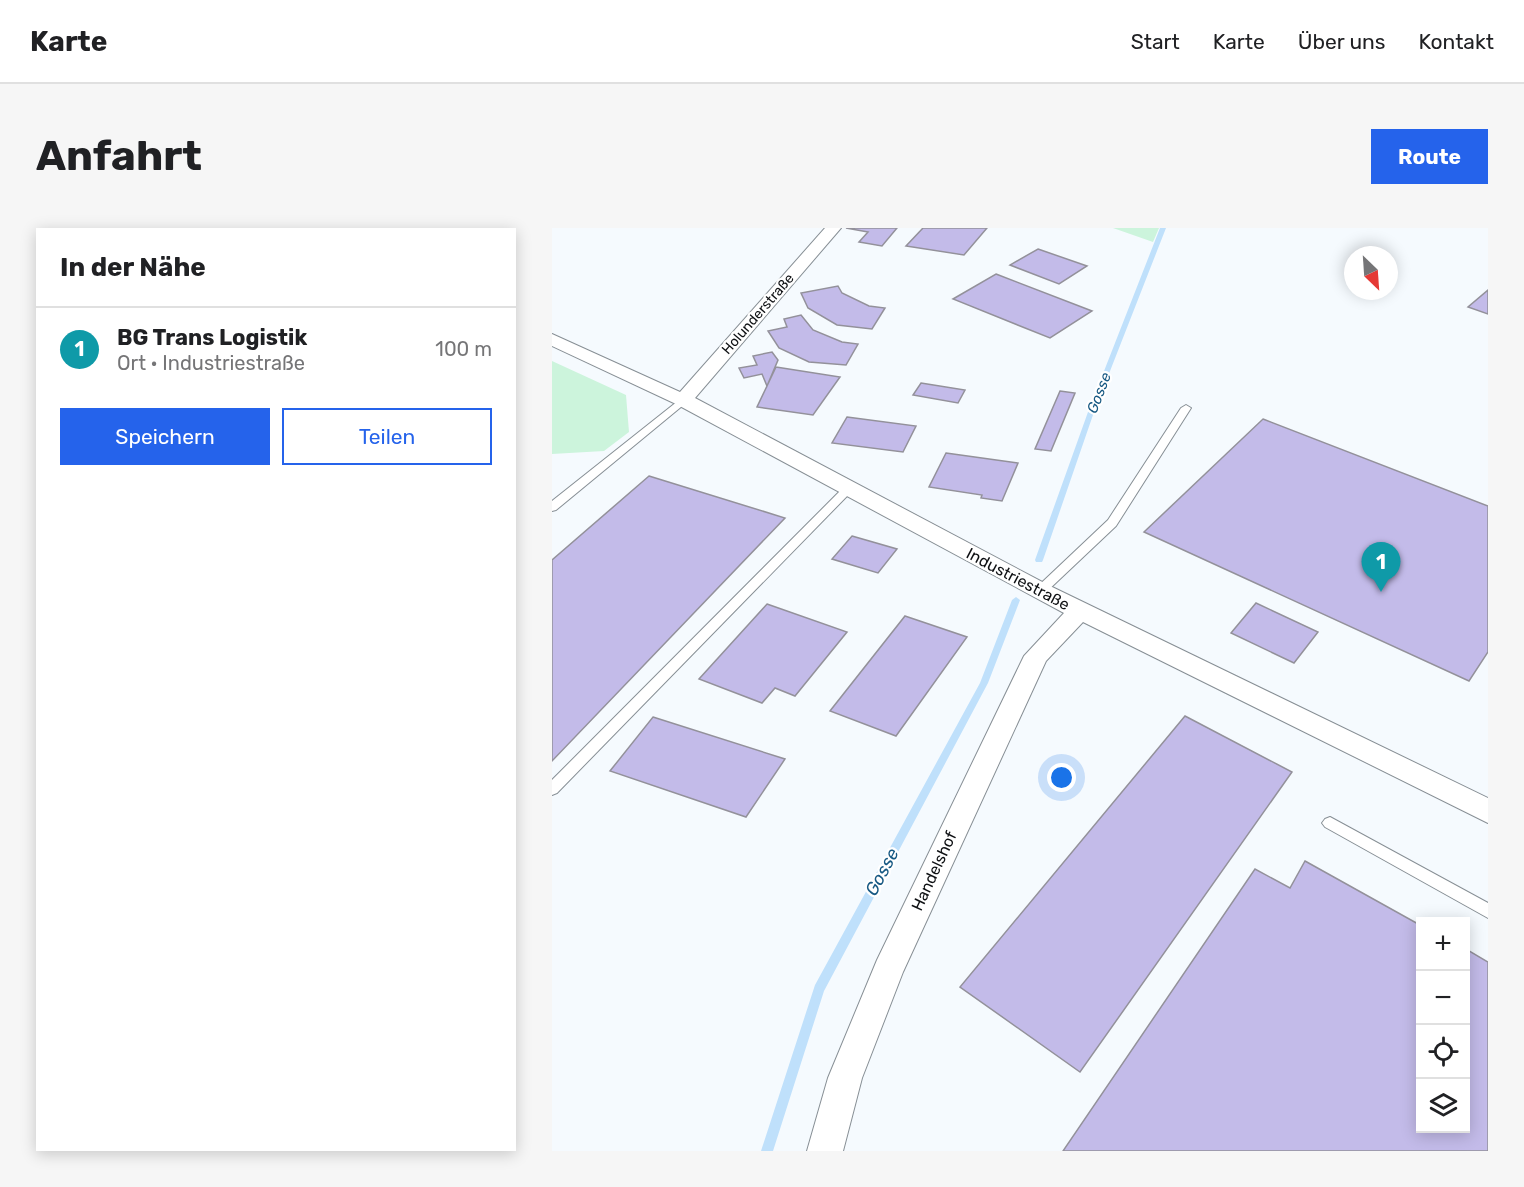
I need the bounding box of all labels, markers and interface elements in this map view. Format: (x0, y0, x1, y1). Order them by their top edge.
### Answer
text: Karte (30, 25, 107, 58)
text: Start (1131, 29, 1180, 54)
text: Karte (1213, 29, 1265, 54)
text: Über uns (1298, 29, 1386, 54)
text: Kontakt (1419, 29, 1494, 54)
button: Route (1371, 129, 1488, 184)
text: Anfahrt (36, 131, 202, 181)
north arrow (1344, 246, 1398, 300)
text: In der Nähe (60, 252, 206, 283)
street label: Holunderstraße (718, 270, 798, 358)
text: BG Trans Logistik (117, 324, 307, 351)
text: 1 (75, 337, 84, 361)
text: 100 m (435, 337, 492, 361)
text: Ort · Industriestraße (117, 351, 305, 375)
water label: Gosse (1083, 369, 1115, 416)
button: Speichern (60, 408, 270, 465)
button: Teilen (282, 408, 492, 465)
pin: 1 (1362, 542, 1400, 592)
street label: Industriestraße (963, 544, 1073, 614)
your location (1047, 763, 1076, 792)
street label: Handelshof (907, 827, 961, 914)
water label: Gosse (860, 844, 904, 900)
map controls (1416, 917, 1470, 1133)
button: + (1416, 917, 1470, 971)
button: − (1416, 971, 1470, 1025)
button: locate (1416, 1025, 1470, 1079)
button: layers (1416, 1079, 1470, 1133)

